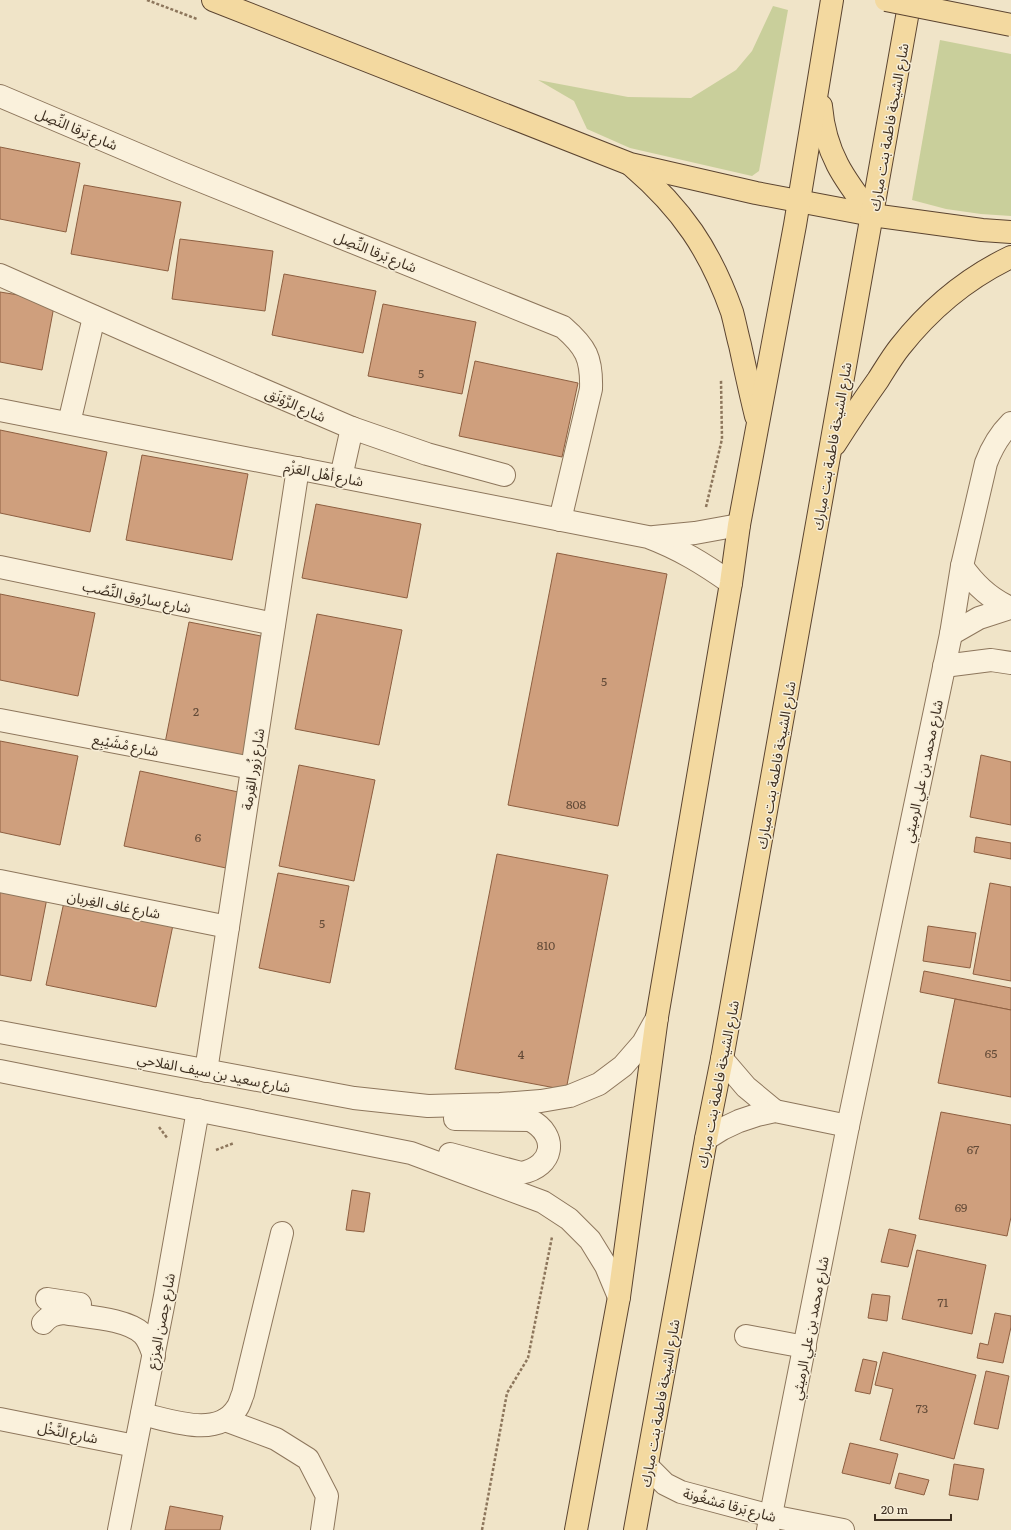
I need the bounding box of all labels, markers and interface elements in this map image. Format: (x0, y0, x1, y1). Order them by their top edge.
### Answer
street label: شارع الشيخة فاطمة بنت مبارك (863, 41, 915, 213)
street label: شارع بَرقا النِّصِل (32, 102, 121, 156)
street label: شارع بَرقا النِّصِل (331, 225, 420, 279)
street label: شارع الشيخة فاطمة بنت مبارك (806, 360, 858, 532)
house number: 5 (418, 364, 424, 382)
street label: شارع الرَّوْنَق (262, 382, 329, 428)
street label: شارع أهْل العَزْم (282, 456, 365, 492)
street label: شارع سارُوق النَّصُب (80, 575, 193, 619)
house number: 5 (601, 672, 607, 690)
street label: شارع الشيخة فاطمة بنت مبارك (750, 679, 802, 851)
street label: شارع محمد بن علي الرميثي (897, 698, 949, 845)
house number: 2 (193, 702, 199, 720)
street label: شارع زُور القِرمة (236, 727, 270, 812)
street label: شارع مْشَيْبِع (91, 728, 161, 762)
house number: 808 (566, 795, 586, 813)
house number: 6 (195, 828, 202, 846)
street label: شارع غاف الغِربان (65, 885, 162, 925)
house number: 5 (319, 914, 325, 932)
house number: 810 (537, 936, 555, 954)
street label: شارع الشيخة فاطمة بنت مبارك (691, 999, 745, 1170)
house number: 65 (985, 1044, 997, 1062)
house number: 4 (518, 1045, 525, 1063)
street label: شارع سعيد بن سيف الفلاحي (135, 1047, 292, 1099)
house number: 67 (967, 1140, 979, 1158)
house number: 69 (955, 1198, 967, 1216)
street label: شارع محمد بن علي الرميثي (785, 1254, 835, 1402)
street label: شارع حِصن المِزرَع (141, 1271, 181, 1371)
house number: 71 (938, 1293, 949, 1311)
street label: شارع الشيخة فاطمة بنت مبارك (634, 1317, 686, 1489)
house number: 73 (916, 1399, 928, 1417)
street label: شارع النَّخْل (36, 1416, 100, 1450)
street label: شارع بَرقا مَشغُونة (681, 1482, 779, 1528)
scale bar (875, 1496, 951, 1522)
text: 20 m (881, 1500, 908, 1518)

